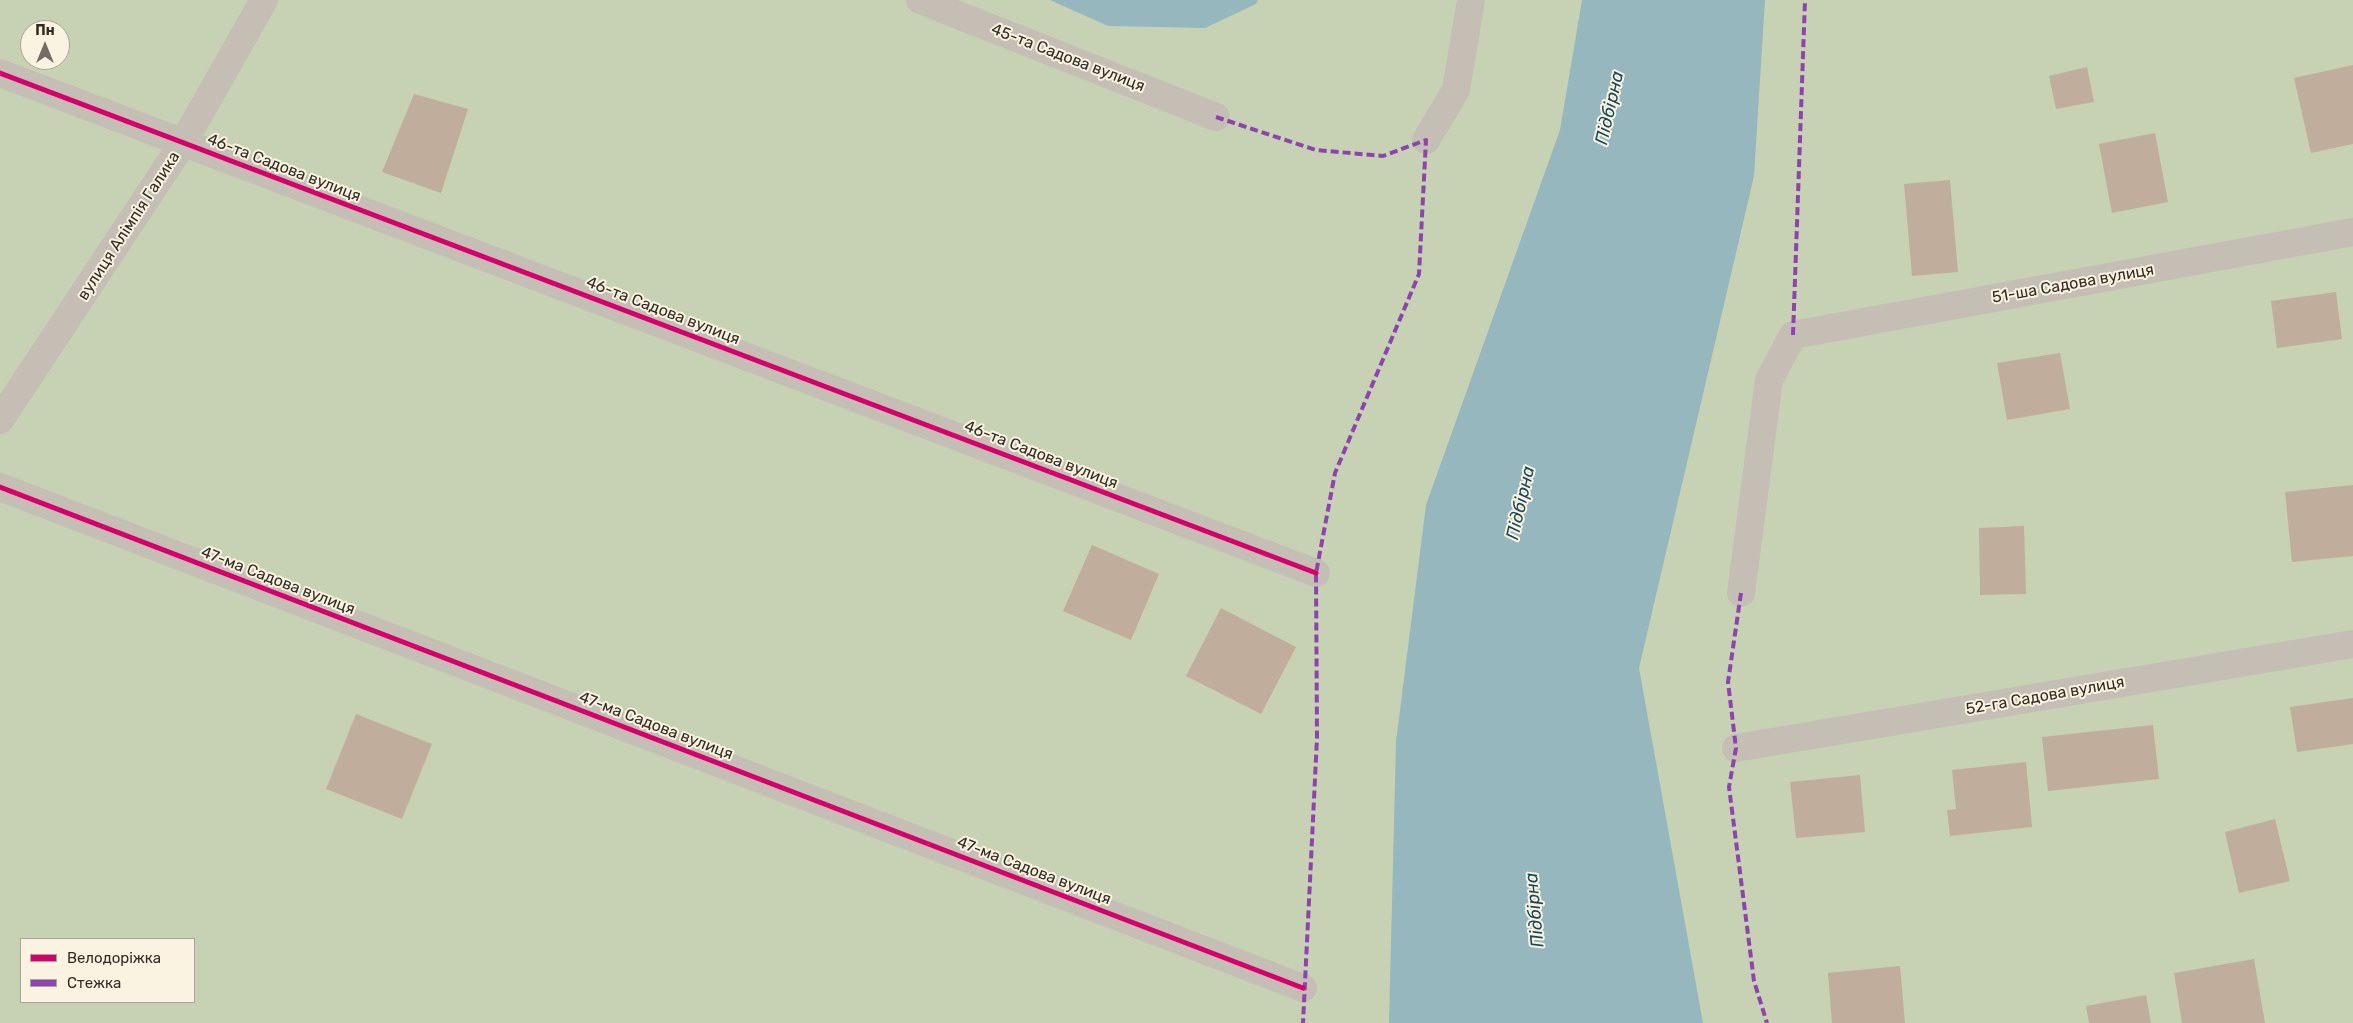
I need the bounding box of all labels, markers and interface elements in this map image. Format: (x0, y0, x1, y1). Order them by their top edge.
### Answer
north arrow (20, 20, 70, 70)
street label: 45-та Садова вулиця (988, 20, 1148, 96)
text: Пн (35, 22, 55, 39)
water label: Підбірна (1591, 69, 1629, 147)
street label: 46-та Садова вулиця (204, 130, 364, 206)
street label: вулиця Алімпія Галика (74, 148, 184, 304)
street label: 51-ша Садова вулиця (1991, 260, 2155, 308)
street label: 46-та Садова вулиця (583, 273, 743, 349)
street label: 46-та Садова вулиця (961, 417, 1121, 493)
water label: Підбірна (1502, 464, 1540, 542)
street label: 47-ма Садова вулиця (198, 543, 358, 619)
street label: 52-га Садова вулиця (1964, 673, 2126, 719)
street label: 47-ма Садова вулиця (576, 688, 736, 764)
street label: 47-ма Садова вулиця (954, 833, 1114, 909)
water label: Підбірна (1521, 872, 1549, 948)
legend (20, 938, 195, 1003)
text: Велодоріжка (67, 949, 161, 967)
text: Стежка (67, 974, 121, 992)

